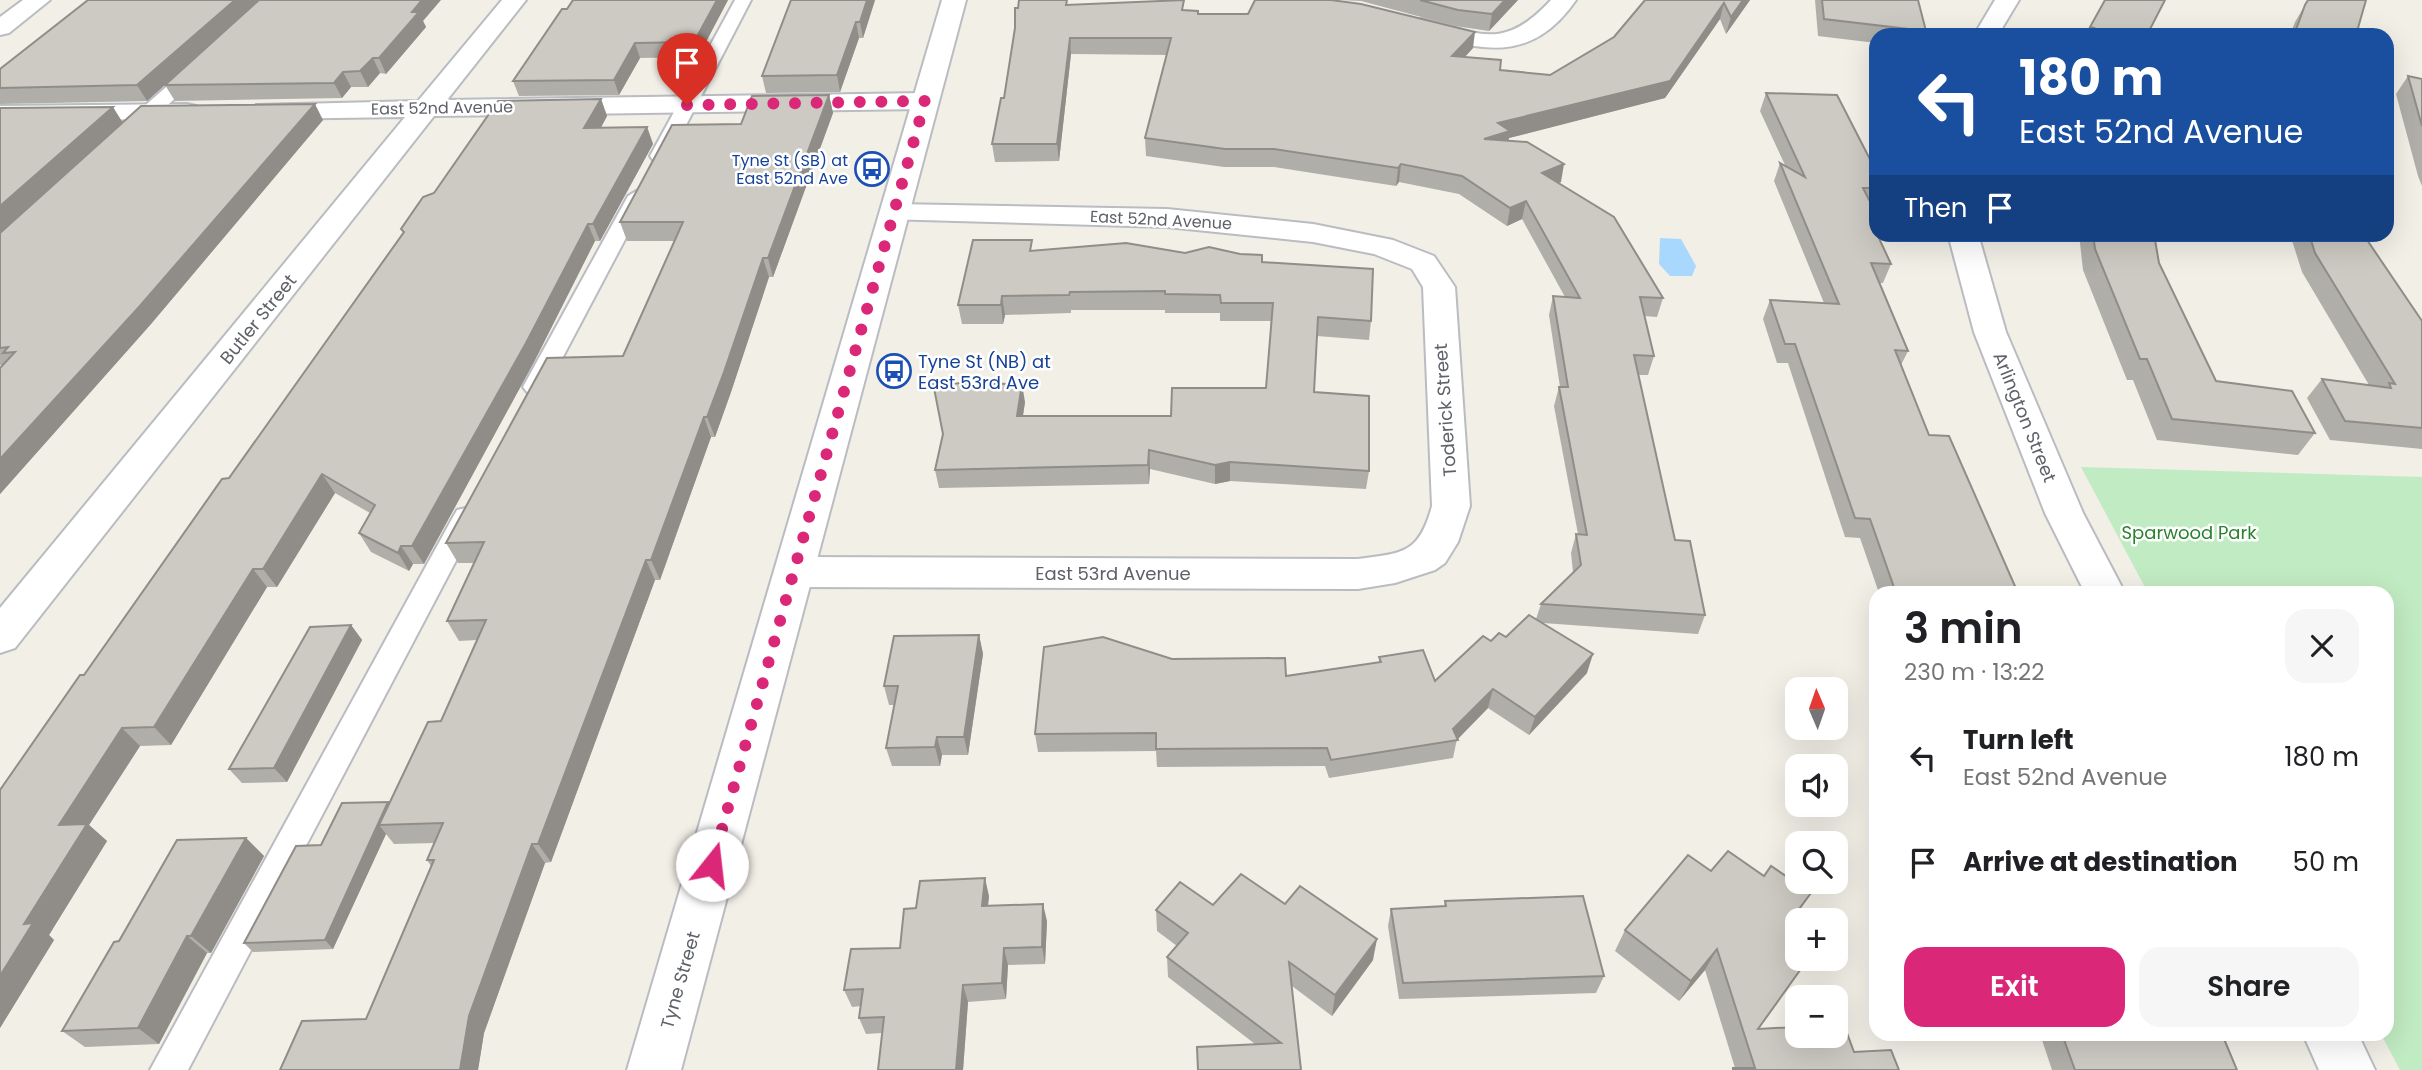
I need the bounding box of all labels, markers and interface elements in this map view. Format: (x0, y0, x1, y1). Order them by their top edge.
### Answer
pin (657, 33, 717, 105)
icon: arrive (668, 44, 706, 82)
text: 180 m (2019, 44, 2163, 112)
icon: left (1904, 56, 1995, 147)
street label: East 52nd Avenue (371, 95, 513, 121)
text: East 52nd Avenue (2019, 109, 2303, 154)
place label: Tyne St (SB) at East 52nd Ave (732, 149, 848, 190)
bus stop icon: Tyne St (SB) at East 52nd Ave (853, 150, 891, 188)
icon: arrive (1981, 189, 2019, 227)
text: Then (1904, 190, 1967, 226)
street label: East 52nd Avenue (1089, 205, 1233, 235)
street label: Butler Street (214, 269, 302, 369)
street label: Toderick Street (1428, 343, 1462, 477)
street label: Arlington Street (1987, 348, 2063, 486)
place label: Tyne St (NB) at East 53rd Ave (918, 349, 1051, 395)
bus stop icon: Tyne St (NB) at East 53rd Ave (875, 352, 913, 390)
park label: Sparwood Park (2122, 520, 2257, 545)
street label: East 53rd Avenue (1035, 561, 1191, 586)
text: 3 min (1904, 599, 2023, 658)
button: close (2285, 609, 2359, 683)
text: 230 m · 13:22 (1904, 656, 2044, 688)
north arrow (1785, 677, 1848, 740)
map controls (1785, 677, 1848, 1048)
text: Turn left (1963, 722, 2074, 758)
icon: left (1904, 739, 1942, 777)
text: 180 m (2284, 739, 2359, 775)
button: sound (1785, 754, 1848, 817)
text: East 52nd Avenue (1963, 761, 2167, 793)
position arrow (675, 828, 749, 902)
button: search (1785, 831, 1848, 894)
icon: arrive (1904, 844, 1942, 882)
text: Arrive at destination (1963, 844, 2238, 880)
text: 50 m (2293, 844, 2359, 880)
button: + (1785, 908, 1848, 971)
street label: Tyne Street (654, 928, 706, 1032)
button: Exit (1904, 947, 2125, 1027)
button: Share (2139, 947, 2359, 1027)
button: − (1785, 985, 1848, 1048)

